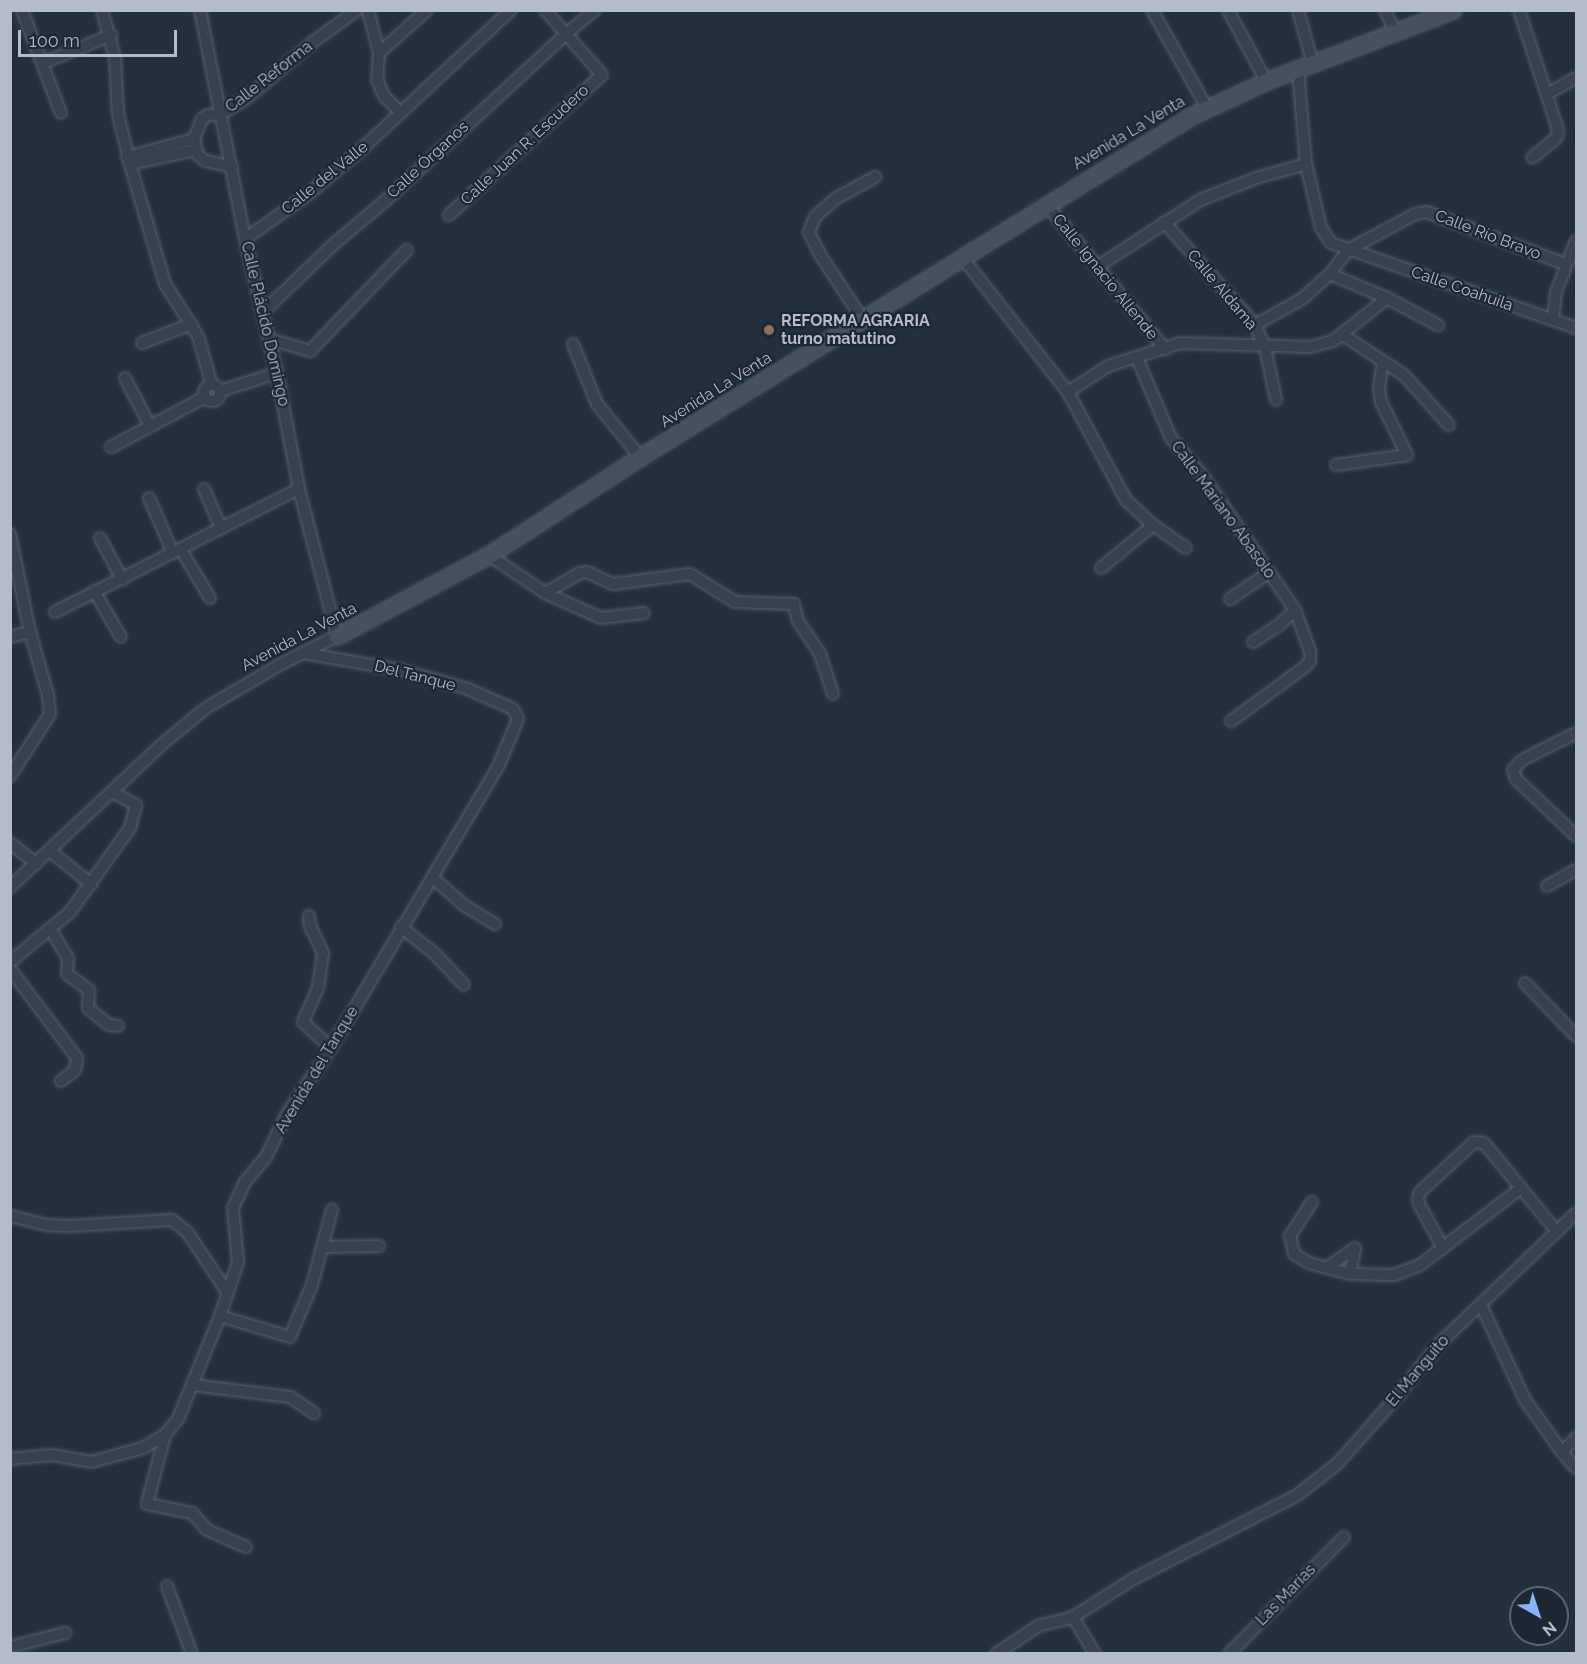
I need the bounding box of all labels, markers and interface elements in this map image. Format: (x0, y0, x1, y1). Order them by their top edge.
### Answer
scale bar (21, 18, 180, 56)
text: 100 m (29, 30, 80, 51)
street label: Calle Reforma (222, 37, 316, 117)
street label: Calle Juan R. Escudero (457, 80, 593, 210)
street label: Avenida La Venta (1069, 92, 1189, 174)
street label: Calle Órganos (383, 117, 473, 203)
street label: Calle del Valle (278, 137, 372, 219)
street label: Calle Río Bravo (1432, 206, 1544, 264)
street label: Calle Ignacio Allende (1048, 210, 1162, 344)
street label: Calle Plácido Domingo (237, 240, 293, 408)
street label: Calle Aldama (1183, 246, 1261, 334)
street label: Calle Coahuila (1409, 263, 1515, 315)
place label: REFORMA AGRARIA turno matutino (781, 311, 931, 349)
marker: REFORMA AGRARIA turno matutino (762, 323, 776, 337)
street label: Avenida La Venta (657, 348, 775, 432)
street label: Calle Mariano Abasolo (1166, 437, 1280, 583)
street label: Avenida La Venta (238, 598, 360, 676)
street label: Del Tanque (372, 657, 458, 695)
street label: Avenida del Tanque (271, 1002, 363, 1138)
street label: El Manguito (1382, 1331, 1454, 1411)
street label: Las Marías (1252, 1560, 1320, 1630)
north arrow (1509, 1586, 1569, 1646)
text: N (1539, 1618, 1560, 1640)

